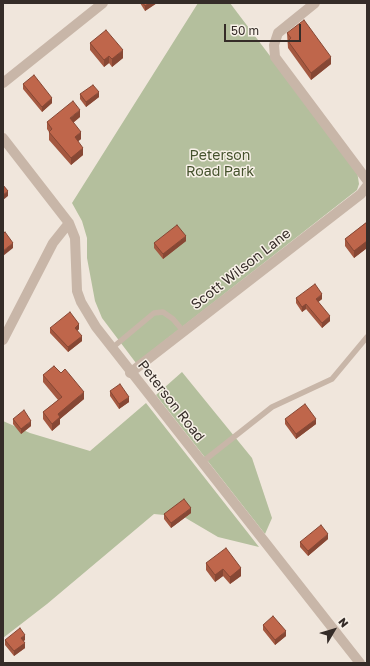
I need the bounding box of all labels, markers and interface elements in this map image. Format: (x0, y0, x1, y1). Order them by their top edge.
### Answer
scale bar (226, 16, 303, 42)
text: 50 m (231, 23, 259, 38)
park label: Peterson Road Park (186, 148, 254, 180)
street label: Scott Wilson Lane (188, 225, 294, 313)
street label: Peterson Road (134, 357, 208, 445)
north arrow (314, 610, 354, 650)
text: N (336, 615, 352, 630)

